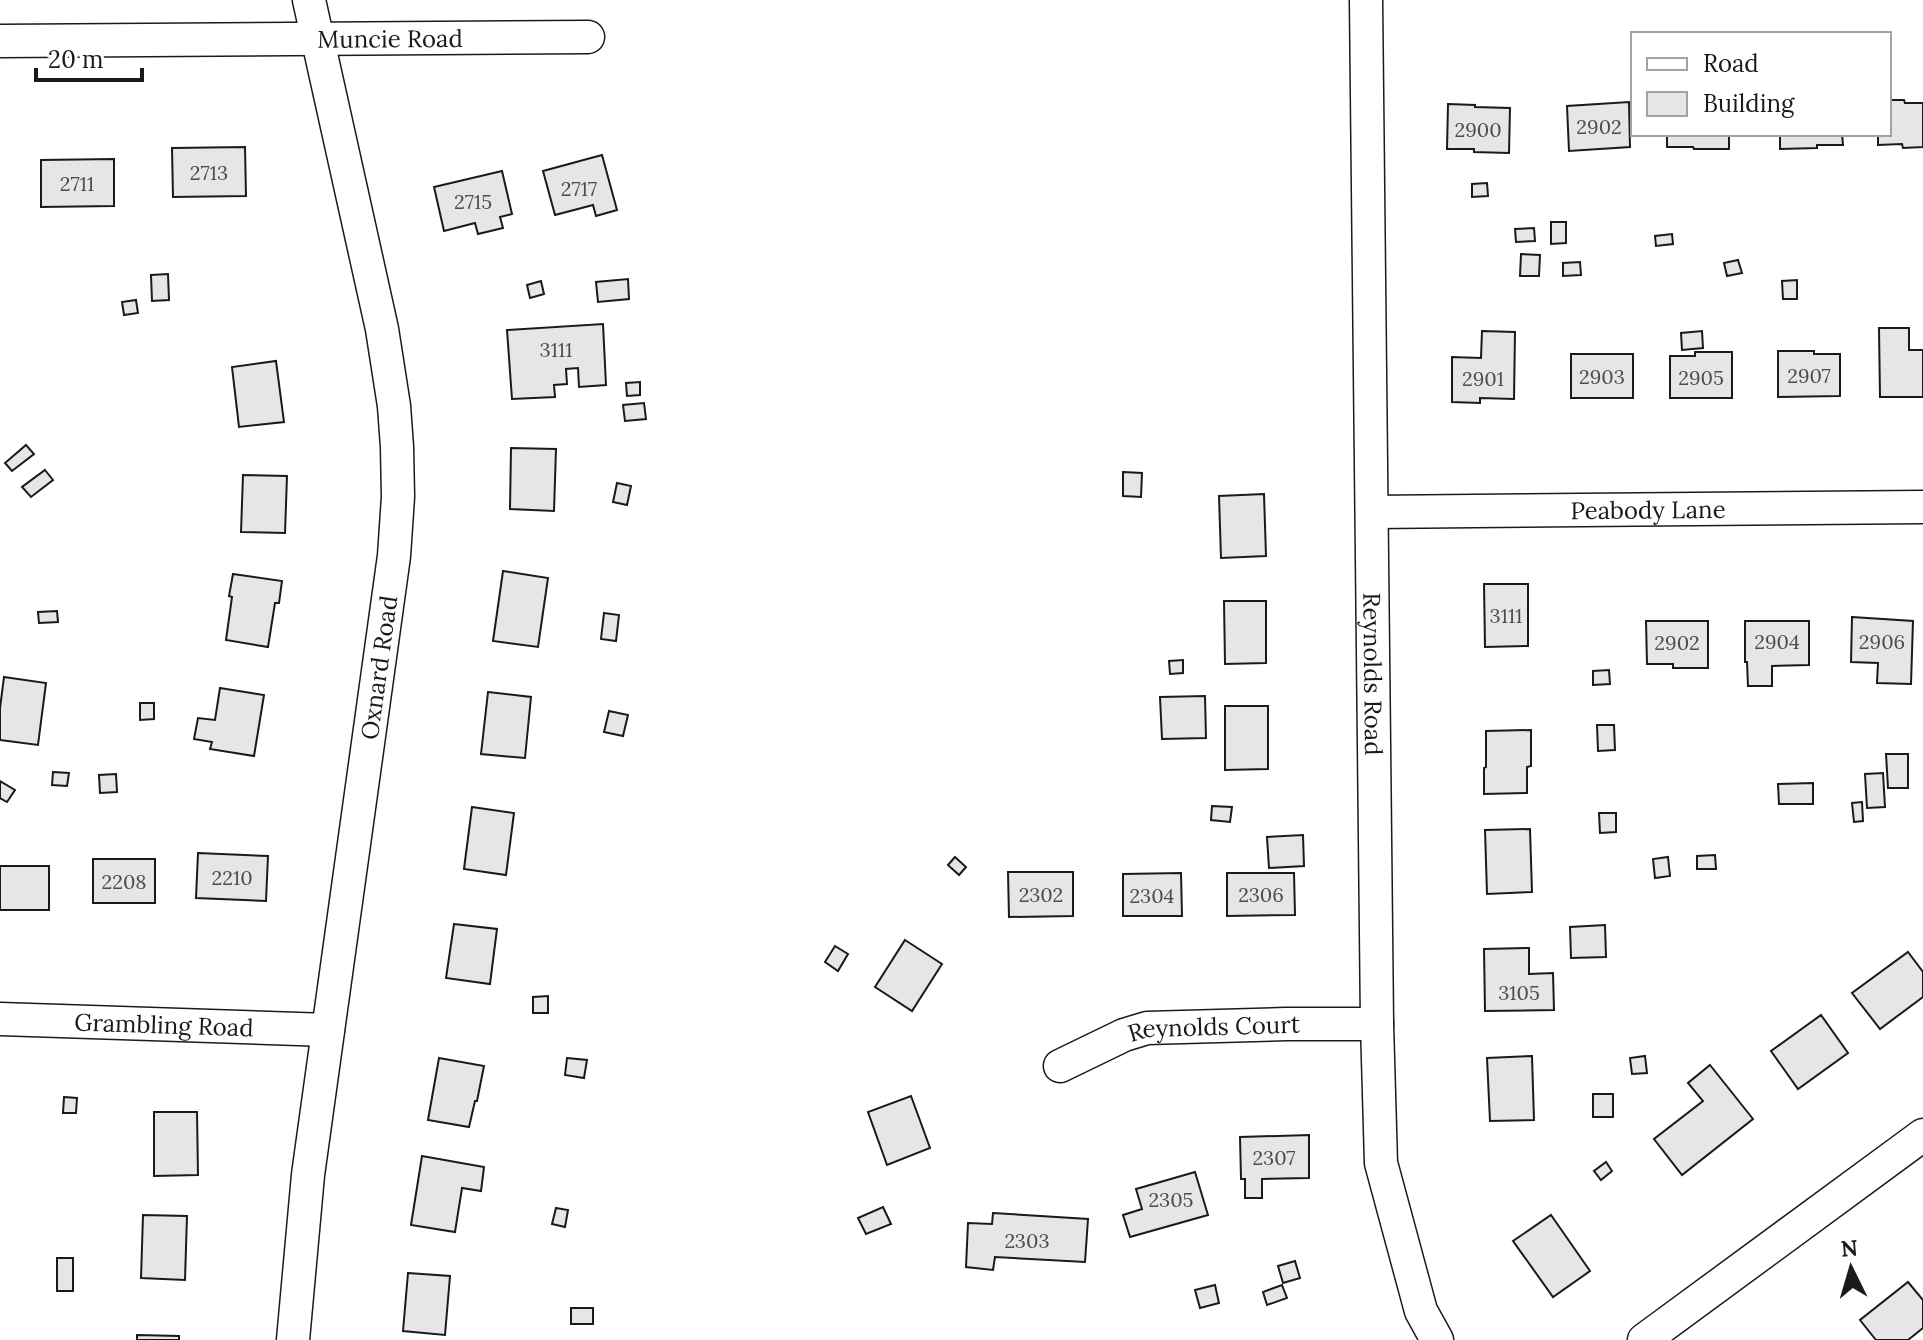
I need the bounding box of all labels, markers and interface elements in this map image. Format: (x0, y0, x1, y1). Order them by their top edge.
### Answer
street label: Muncie Road (317, 22, 463, 54)
scale bar (36, 32, 142, 82)
legend (1631, 32, 1891, 136)
text: 20 m (48, 44, 104, 75)
text: Road (1703, 48, 1759, 79)
text: Building (1703, 88, 1795, 119)
house number: 2902 (1576, 114, 1622, 139)
house number: 2900 (1454, 117, 1502, 142)
house number: 2713 (190, 160, 228, 185)
house number: 2711 (60, 171, 94, 196)
house number: 2717 (561, 176, 597, 201)
house number: 2715 (454, 189, 492, 214)
house number: 3111 (540, 337, 572, 362)
house number: 2907 (1787, 363, 1831, 388)
house number: 2903 (1579, 364, 1625, 389)
house number: 2905 (1678, 365, 1724, 390)
house number: 2901 (1462, 366, 1504, 391)
street label: Peabody Lane (1570, 493, 1726, 526)
street label: Reynolds Road (1357, 592, 1390, 756)
street label: Oxnard Road (353, 594, 404, 742)
house number: 3111 (1490, 603, 1522, 628)
house number: 2904 (1754, 629, 1800, 654)
house number: 2906 (1859, 629, 1905, 654)
house number: 2902 (1654, 630, 1700, 655)
house number: 2210 (211, 865, 253, 890)
house number: 2208 (101, 869, 147, 894)
house number: 2302 (1019, 882, 1063, 907)
house number: 2306 (1238, 882, 1284, 907)
house number: 2304 (1130, 883, 1175, 908)
house number: 3105 (1498, 980, 1540, 1005)
street label: Grambling Road (74, 1006, 254, 1043)
street label: Reynolds Court (1124, 1008, 1301, 1048)
house number: 2307 (1253, 1145, 1295, 1170)
house number: 2305 (1149, 1187, 1193, 1212)
house number: 2303 (1004, 1228, 1050, 1253)
north arrow (1811, 1228, 1891, 1308)
text: N (1840, 1233, 1859, 1263)

